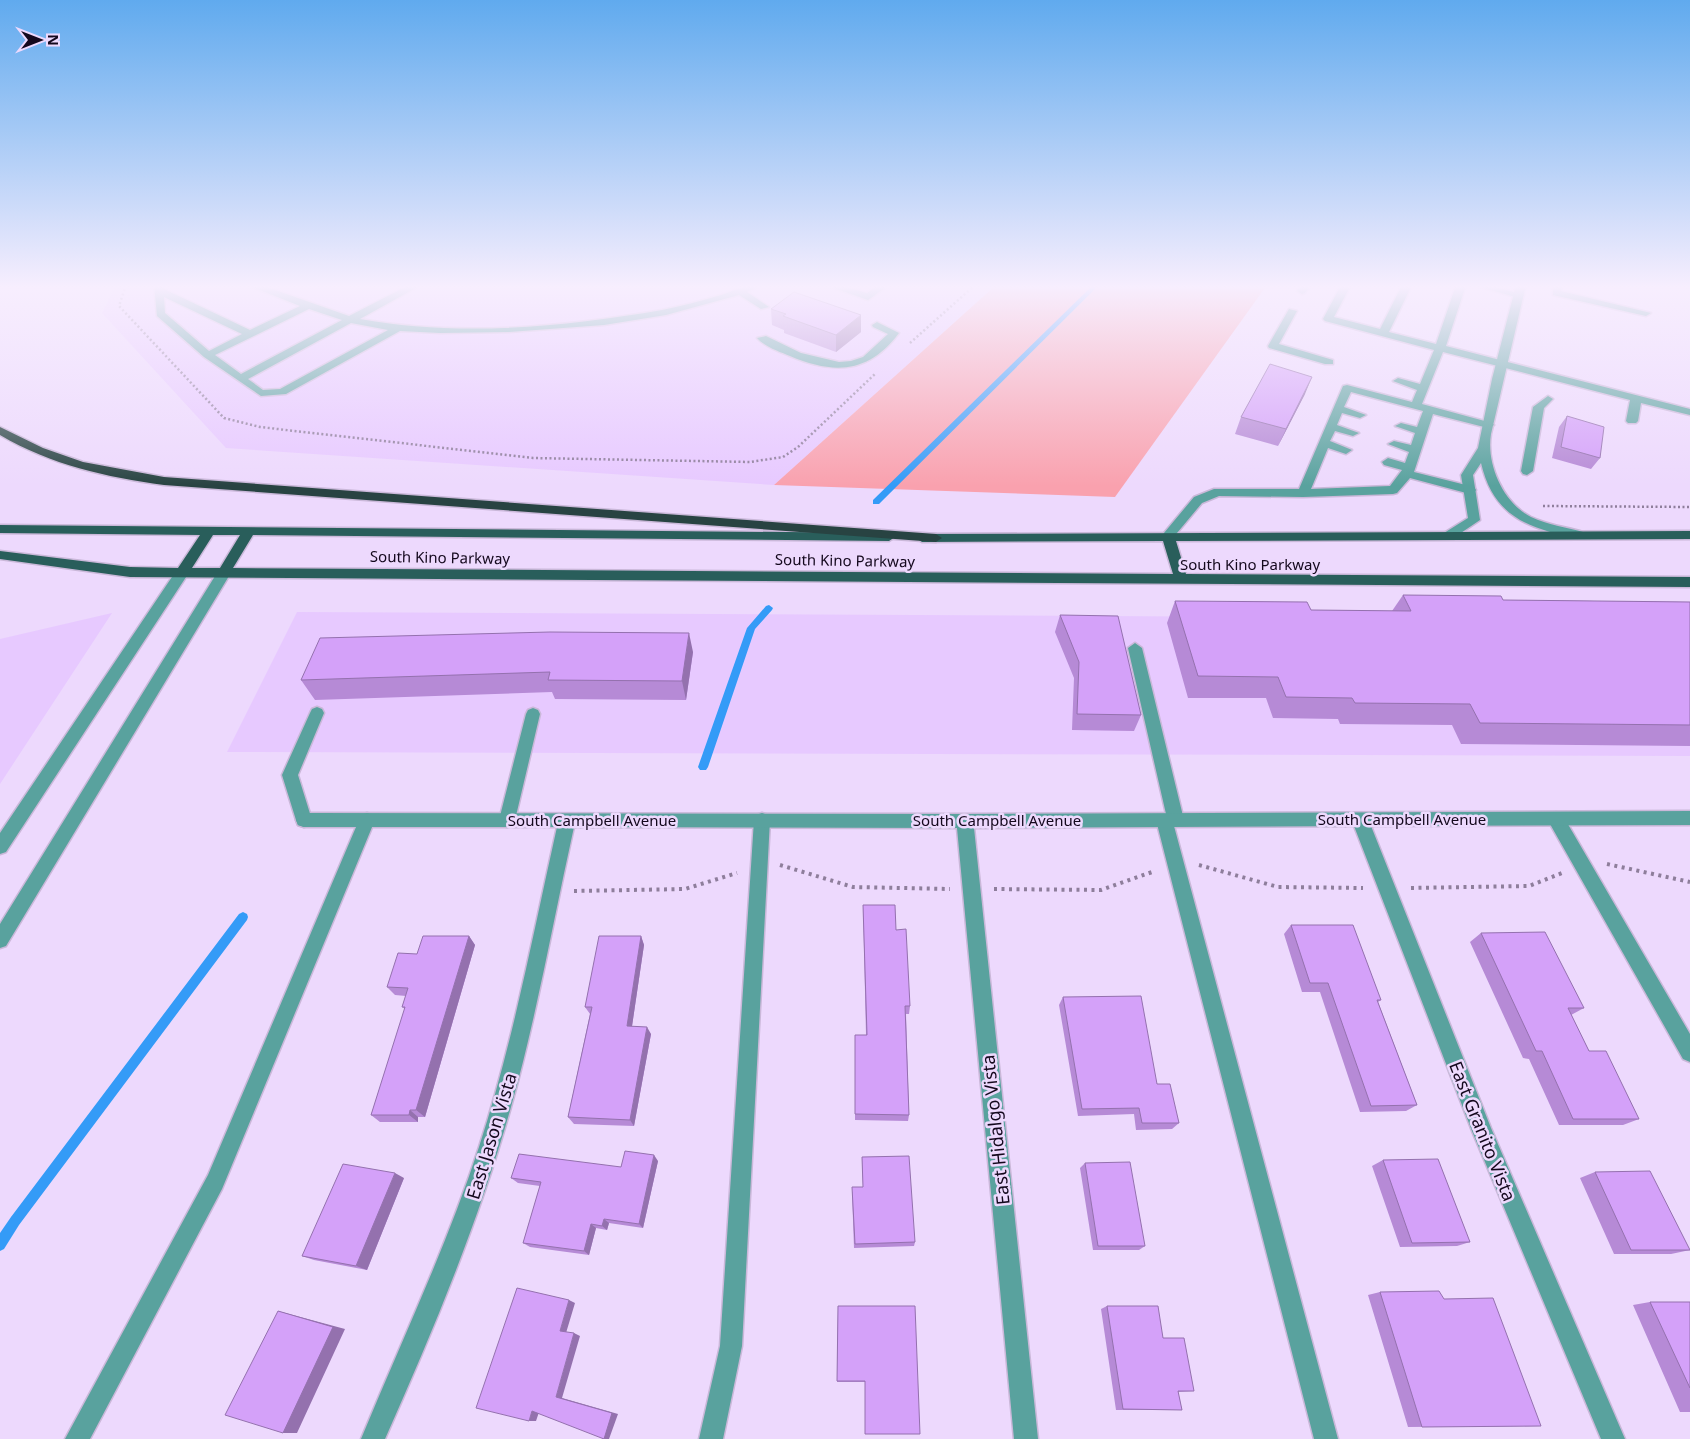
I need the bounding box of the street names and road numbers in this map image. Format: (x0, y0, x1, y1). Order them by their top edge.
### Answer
street label: South Kino Parkway (370, 546, 511, 568)
street label: South Kino Parkway (775, 549, 916, 571)
street label: South Kino Parkway (1180, 554, 1320, 574)
street label: South Campbell Avenue (1318, 809, 1486, 829)
street label: South Campbell Avenue (508, 810, 676, 830)
street label: South Campbell Avenue (913, 810, 1081, 830)
street label: East Hidalgo Vista (975, 1054, 1015, 1206)
street label: East Granito Vista (1444, 1058, 1522, 1204)
street label: East Jason Vista (460, 1070, 522, 1202)

